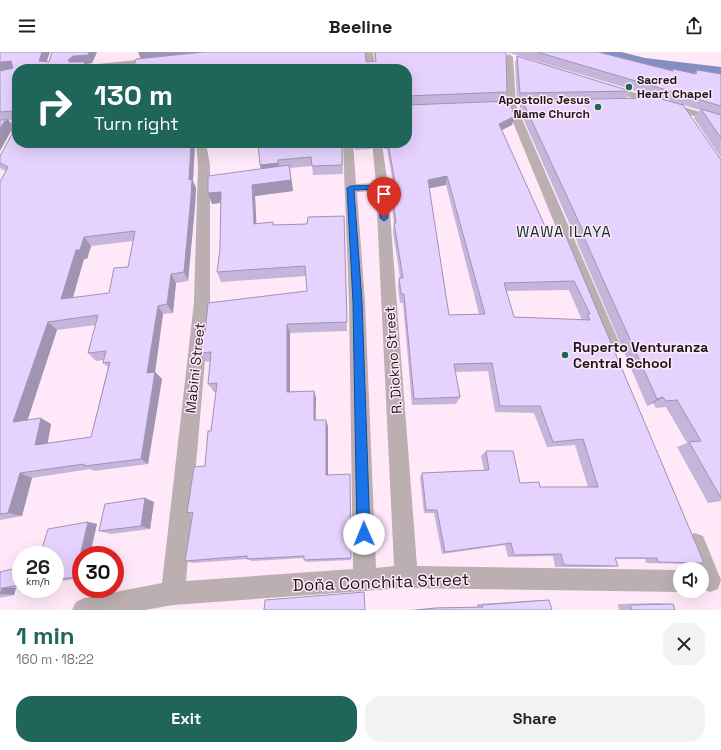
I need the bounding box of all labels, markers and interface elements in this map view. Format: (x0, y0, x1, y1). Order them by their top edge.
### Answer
icon: menu (16, 15, 38, 37)
text: Beeline (329, 15, 392, 38)
icon: share (683, 15, 705, 37)
place label: Sacred Heart Chapel (637, 72, 712, 102)
text: 130 m (94, 77, 173, 113)
icon: right (28, 80, 80, 132)
marker: Sacred Heart Chapel (624, 82, 634, 92)
place label: Apostolic Jesus Name Church (498, 92, 590, 122)
marker: Apostolic Jesus Name Church (593, 102, 603, 112)
text: Turn right (94, 112, 178, 135)
pin (367, 177, 401, 218)
icon: arrive (373, 183, 395, 205)
district label: WAWA ILAYA (516, 222, 612, 241)
street label: R. Diokno Street (380, 305, 406, 415)
street label: Mabini Street (181, 322, 209, 414)
place label: Ruperto Venturanza Central School (573, 338, 708, 372)
marker: Ruperto Venturanza Central School (560, 350, 570, 360)
position arrow (343, 513, 385, 555)
speed limit sign: 30 (72, 546, 124, 598)
text: 26 (26, 554, 50, 580)
map controls (673, 562, 709, 598)
button: sound (673, 562, 709, 598)
street label: Doña Conchita Street (292, 568, 470, 596)
text: km/h (26, 575, 50, 588)
text: 1 min (16, 620, 75, 651)
button: close (663, 623, 705, 665)
text: 160 m · 18:22 (16, 651, 94, 668)
button: Exit (16, 696, 357, 742)
button: Share (365, 696, 705, 742)

